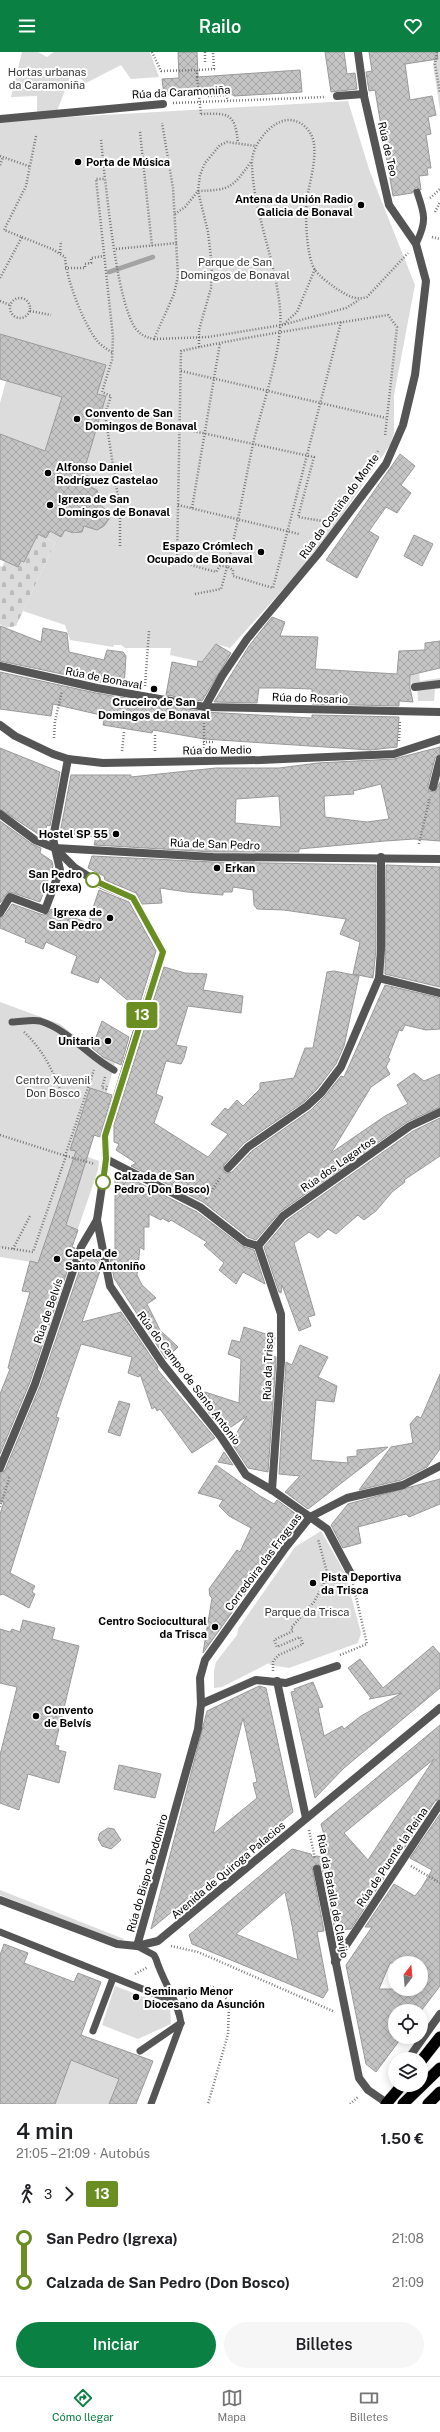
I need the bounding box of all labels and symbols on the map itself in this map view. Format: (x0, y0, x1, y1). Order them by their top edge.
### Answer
park label: Hortas urbanas da Caramoniña (8, 66, 87, 91)
street label: Rúa da Caramoniña (131, 83, 231, 101)
street label: Rúa de Teo (376, 120, 400, 178)
place label: Porta de Música (86, 156, 170, 168)
marker: Porta de Música (73, 157, 83, 167)
place label: Antena da Unión Radio Galicia de Bonaval (235, 193, 353, 218)
marker: Antena da Unión Radio Galicia de Bonaval (356, 200, 366, 210)
park label: Parque de San Domingos de Bonaval (180, 256, 290, 281)
place label: Convento de San Domingos de Bonaval (85, 407, 197, 432)
marker: Convento de San Domingos de Bonaval (72, 414, 82, 424)
street label: Rúa da Costiña do Monte (297, 451, 381, 561)
place label: Alfonso Daniel Rodríguez Castelao (56, 461, 158, 486)
marker: Alfonso Daniel Rodríguez Castelao (43, 468, 53, 478)
place label: Igrexa de San Domingos de Bonaval (58, 493, 170, 518)
marker: Igrexa de San Domingos de Bonaval (45, 500, 55, 510)
place label: Espazo Crómlech Ocupado de Bonaval (147, 540, 253, 565)
marker: Espazo Crómlech Ocupado de Bonaval (256, 547, 266, 557)
street label: Rúa de Bonaval (64, 665, 144, 691)
marker: Cruceiro de San Domingos de Bonaval (149, 684, 159, 694)
street label: Rúa do Rosario (272, 691, 348, 705)
place label: Cruceiro de San Domingos de Bonaval (98, 696, 210, 721)
street label: Rúa do Medio (182, 743, 252, 757)
place label: Hostel SP 55 (39, 828, 108, 840)
marker: Hostel SP 55 (111, 829, 121, 839)
street label: Rúa de San Pedro (170, 836, 260, 852)
place label: Erkan (225, 862, 255, 874)
marker: Erkan (212, 863, 222, 873)
place label: San Pedro (Igrexa) (28, 868, 82, 893)
marker: San Pedro (Igrexa) (85, 872, 101, 888)
place label: Igrexa de San Pedro (48, 906, 102, 931)
marker: Igrexa de San Pedro (105, 913, 115, 923)
line badge: 13 (124, 1002, 160, 1028)
place label: Unitaria (58, 1035, 100, 1047)
marker: Unitaria (103, 1036, 113, 1046)
park label: Centro Xuvenil Don Bosco (15, 1074, 91, 1099)
street label: Rúa dos Lagartos (298, 1134, 378, 1194)
place label: Calzada de San Pedro (Don Bosco) (114, 1170, 210, 1195)
marker: Calzada de San Pedro (Don Bosco) (95, 1174, 111, 1190)
place label: Capela de Santo Antoniño (65, 1247, 146, 1272)
marker: Capela de Santo Antoniño (52, 1254, 62, 1264)
street label: Rúa de Belvís (31, 1276, 65, 1345)
street label: Rúa do Campo de Santo Antonio (135, 1309, 243, 1447)
street label: Rúa da Trisca (261, 1332, 275, 1400)
street label: Corredoira das Fraguas (222, 1511, 304, 1613)
place label: Pista Deportiva da Trisca (321, 1571, 401, 1596)
marker: Pista Deportiva da Trisca (308, 1578, 318, 1588)
park label: Parque da Trisca (265, 1606, 349, 1618)
place label: Centro Sociocultural da Trisca (98, 1615, 207, 1640)
marker: Centro Sociocultural da Trisca (210, 1622, 220, 1632)
place label: Convento de Belvís (44, 1704, 94, 1729)
marker: Convento de Belvís (31, 1711, 41, 1721)
street label: Rúa de Puente la Reina (354, 1805, 430, 1909)
street label: Rúa do Bispo Teodomiro (124, 1812, 170, 1934)
street label: Avenida de Quiroga Palacios (169, 1819, 288, 1921)
street label: Rúa da Batalla de Clavijo (315, 1833, 351, 1959)
north arrow (388, 1956, 428, 1996)
place label: Seminario Menor Diocesano da Asunción (144, 1985, 265, 2010)
marker: Seminario Menor Diocesano da Asunción (131, 1992, 141, 2002)

